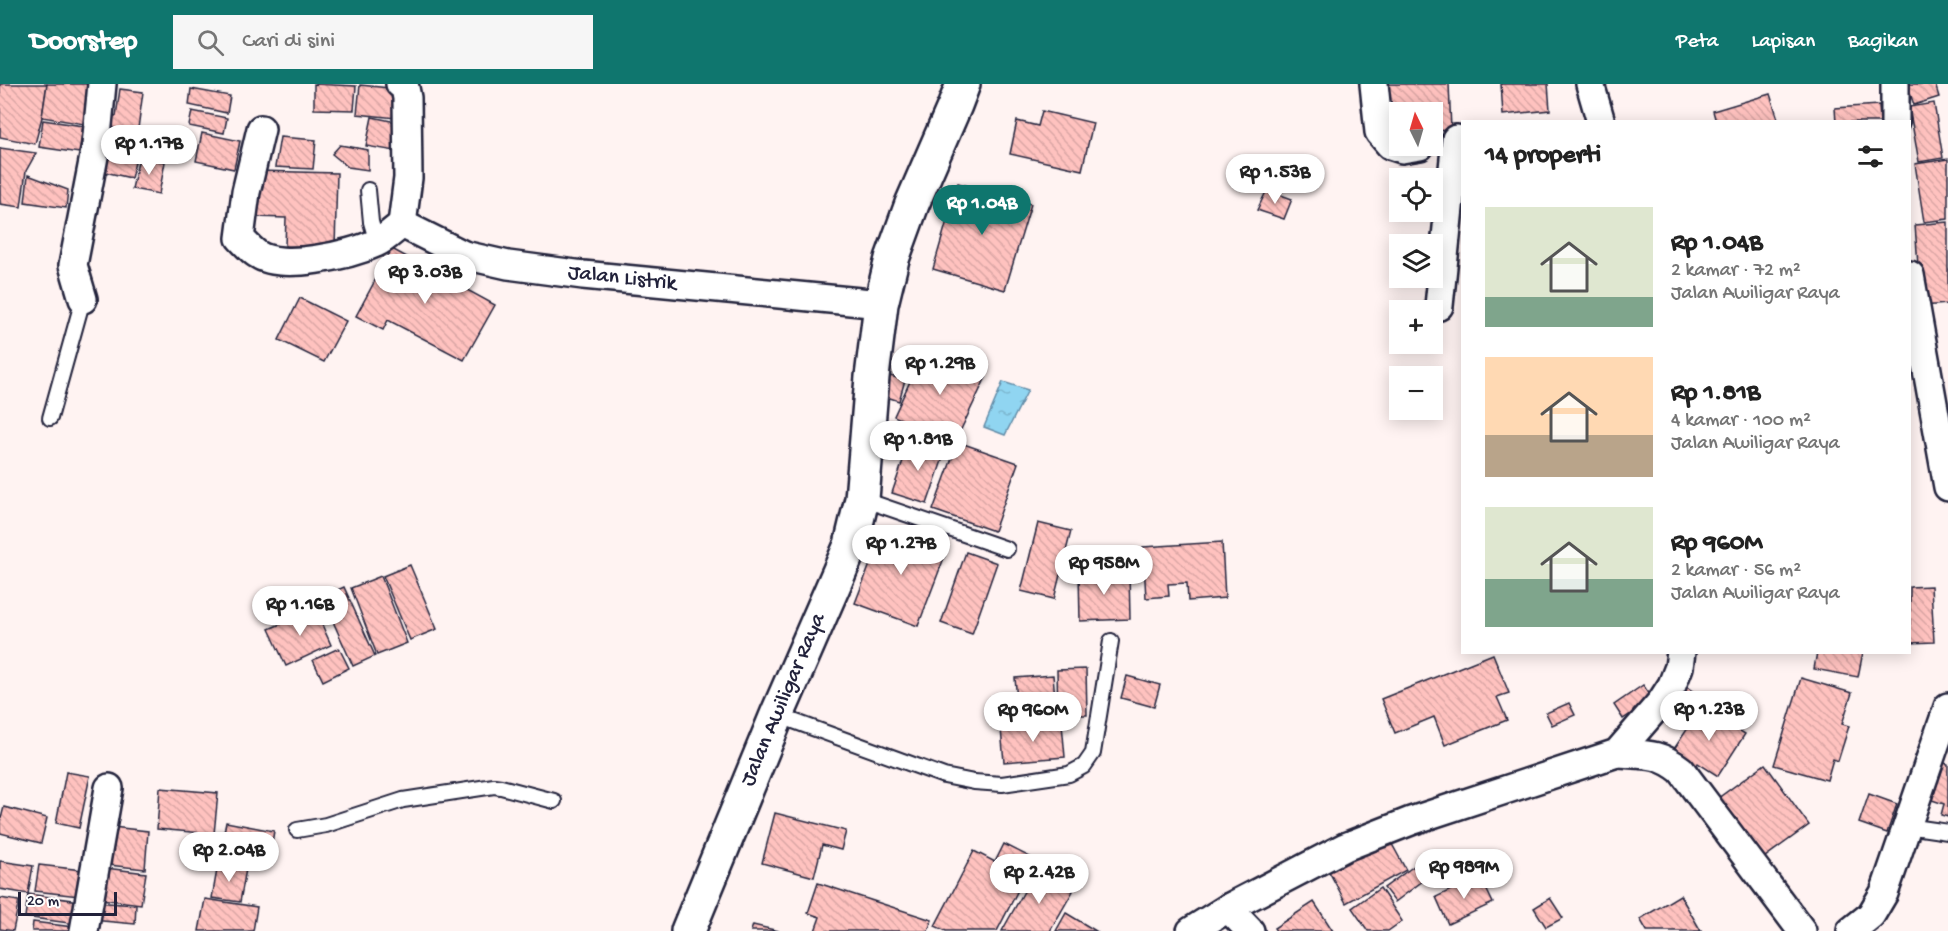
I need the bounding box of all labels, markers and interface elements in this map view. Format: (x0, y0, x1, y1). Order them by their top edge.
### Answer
search box (173, 15, 593, 69)
text: Doorstep (30, 26, 137, 59)
icon: search (194, 26, 227, 59)
text: Cari di sini (242, 29, 335, 55)
text: Peta (1676, 30, 1719, 55)
text: Lapisan (1752, 30, 1815, 55)
text: Bagikan (1848, 30, 1918, 55)
north arrow (1389, 102, 1443, 156)
map controls (1389, 102, 1443, 420)
pin: Rp 1.17B (87, 125, 211, 176)
text: Rp 1.17B (115, 133, 183, 156)
icon: filters (1854, 140, 1887, 173)
text: 14 properti (1485, 141, 1601, 172)
pin: Rp 1.53B (1213, 154, 1337, 205)
text: Rp 1.53B (1240, 162, 1310, 185)
button: locate (1389, 168, 1443, 222)
pin: Rp 1.04B (920, 185, 1044, 236)
text: Rp 1.04B (947, 193, 1017, 216)
text: Rp 1.04B (1671, 229, 1763, 260)
icon: home (1533, 231, 1605, 303)
button: layers (1389, 234, 1443, 288)
pin: Rp 3.03B (363, 254, 487, 305)
street label: Jalan Listrik (567, 260, 680, 298)
text: 2 kamar · 72 m² (1671, 260, 1801, 283)
text: Rp 3.03B (388, 262, 462, 285)
text: Jalan Awiligar Raya (1671, 283, 1840, 306)
button: + (1389, 300, 1443, 354)
pin: Rp 1.29B (878, 345, 1002, 396)
text: Rp 1.29B (905, 353, 975, 376)
button: − (1389, 366, 1443, 420)
text: Rp 1.81B (1671, 379, 1760, 410)
icon: home (1533, 381, 1605, 453)
text: 4 kamar · 100 m² (1671, 410, 1811, 433)
pin: Rp 1.81B (856, 421, 980, 472)
text: Rp 1.81B (884, 429, 952, 452)
text: Jalan Awiligar Raya (1671, 433, 1840, 456)
pin: Rp 1.27B (839, 525, 963, 576)
text: Rp 960M (1671, 529, 1763, 560)
icon: home (1533, 531, 1605, 603)
text: Rp 1.27B (866, 533, 936, 556)
pin: Rp 958M (1049, 545, 1159, 596)
text: Rp 958M (1069, 553, 1139, 576)
text: 2 kamar · 56 m² (1671, 560, 1801, 583)
text: Jalan Awiligar Raya (1671, 583, 1840, 606)
pin: Rp 1.16B (238, 586, 362, 637)
text: Rp 1.16B (266, 594, 334, 617)
street label: Jalan Awiligar Raya (736, 609, 833, 790)
pin: Rp 1.23B (1647, 691, 1771, 742)
pin: Rp 960M (978, 692, 1088, 743)
text: Rp 1.23B (1674, 699, 1744, 722)
text: Rp 960M (998, 700, 1068, 723)
pin: Rp 2.04B (167, 832, 291, 883)
text: Rp 2.04B (193, 840, 265, 863)
pin: Rp 989M (1409, 849, 1519, 900)
pin: Rp 2.42B (977, 854, 1101, 905)
text: Rp 989M (1429, 857, 1499, 880)
text: Rp 2.42B (1004, 862, 1074, 885)
scale bar (18, 889, 117, 916)
text: 20 m (27, 893, 59, 912)

